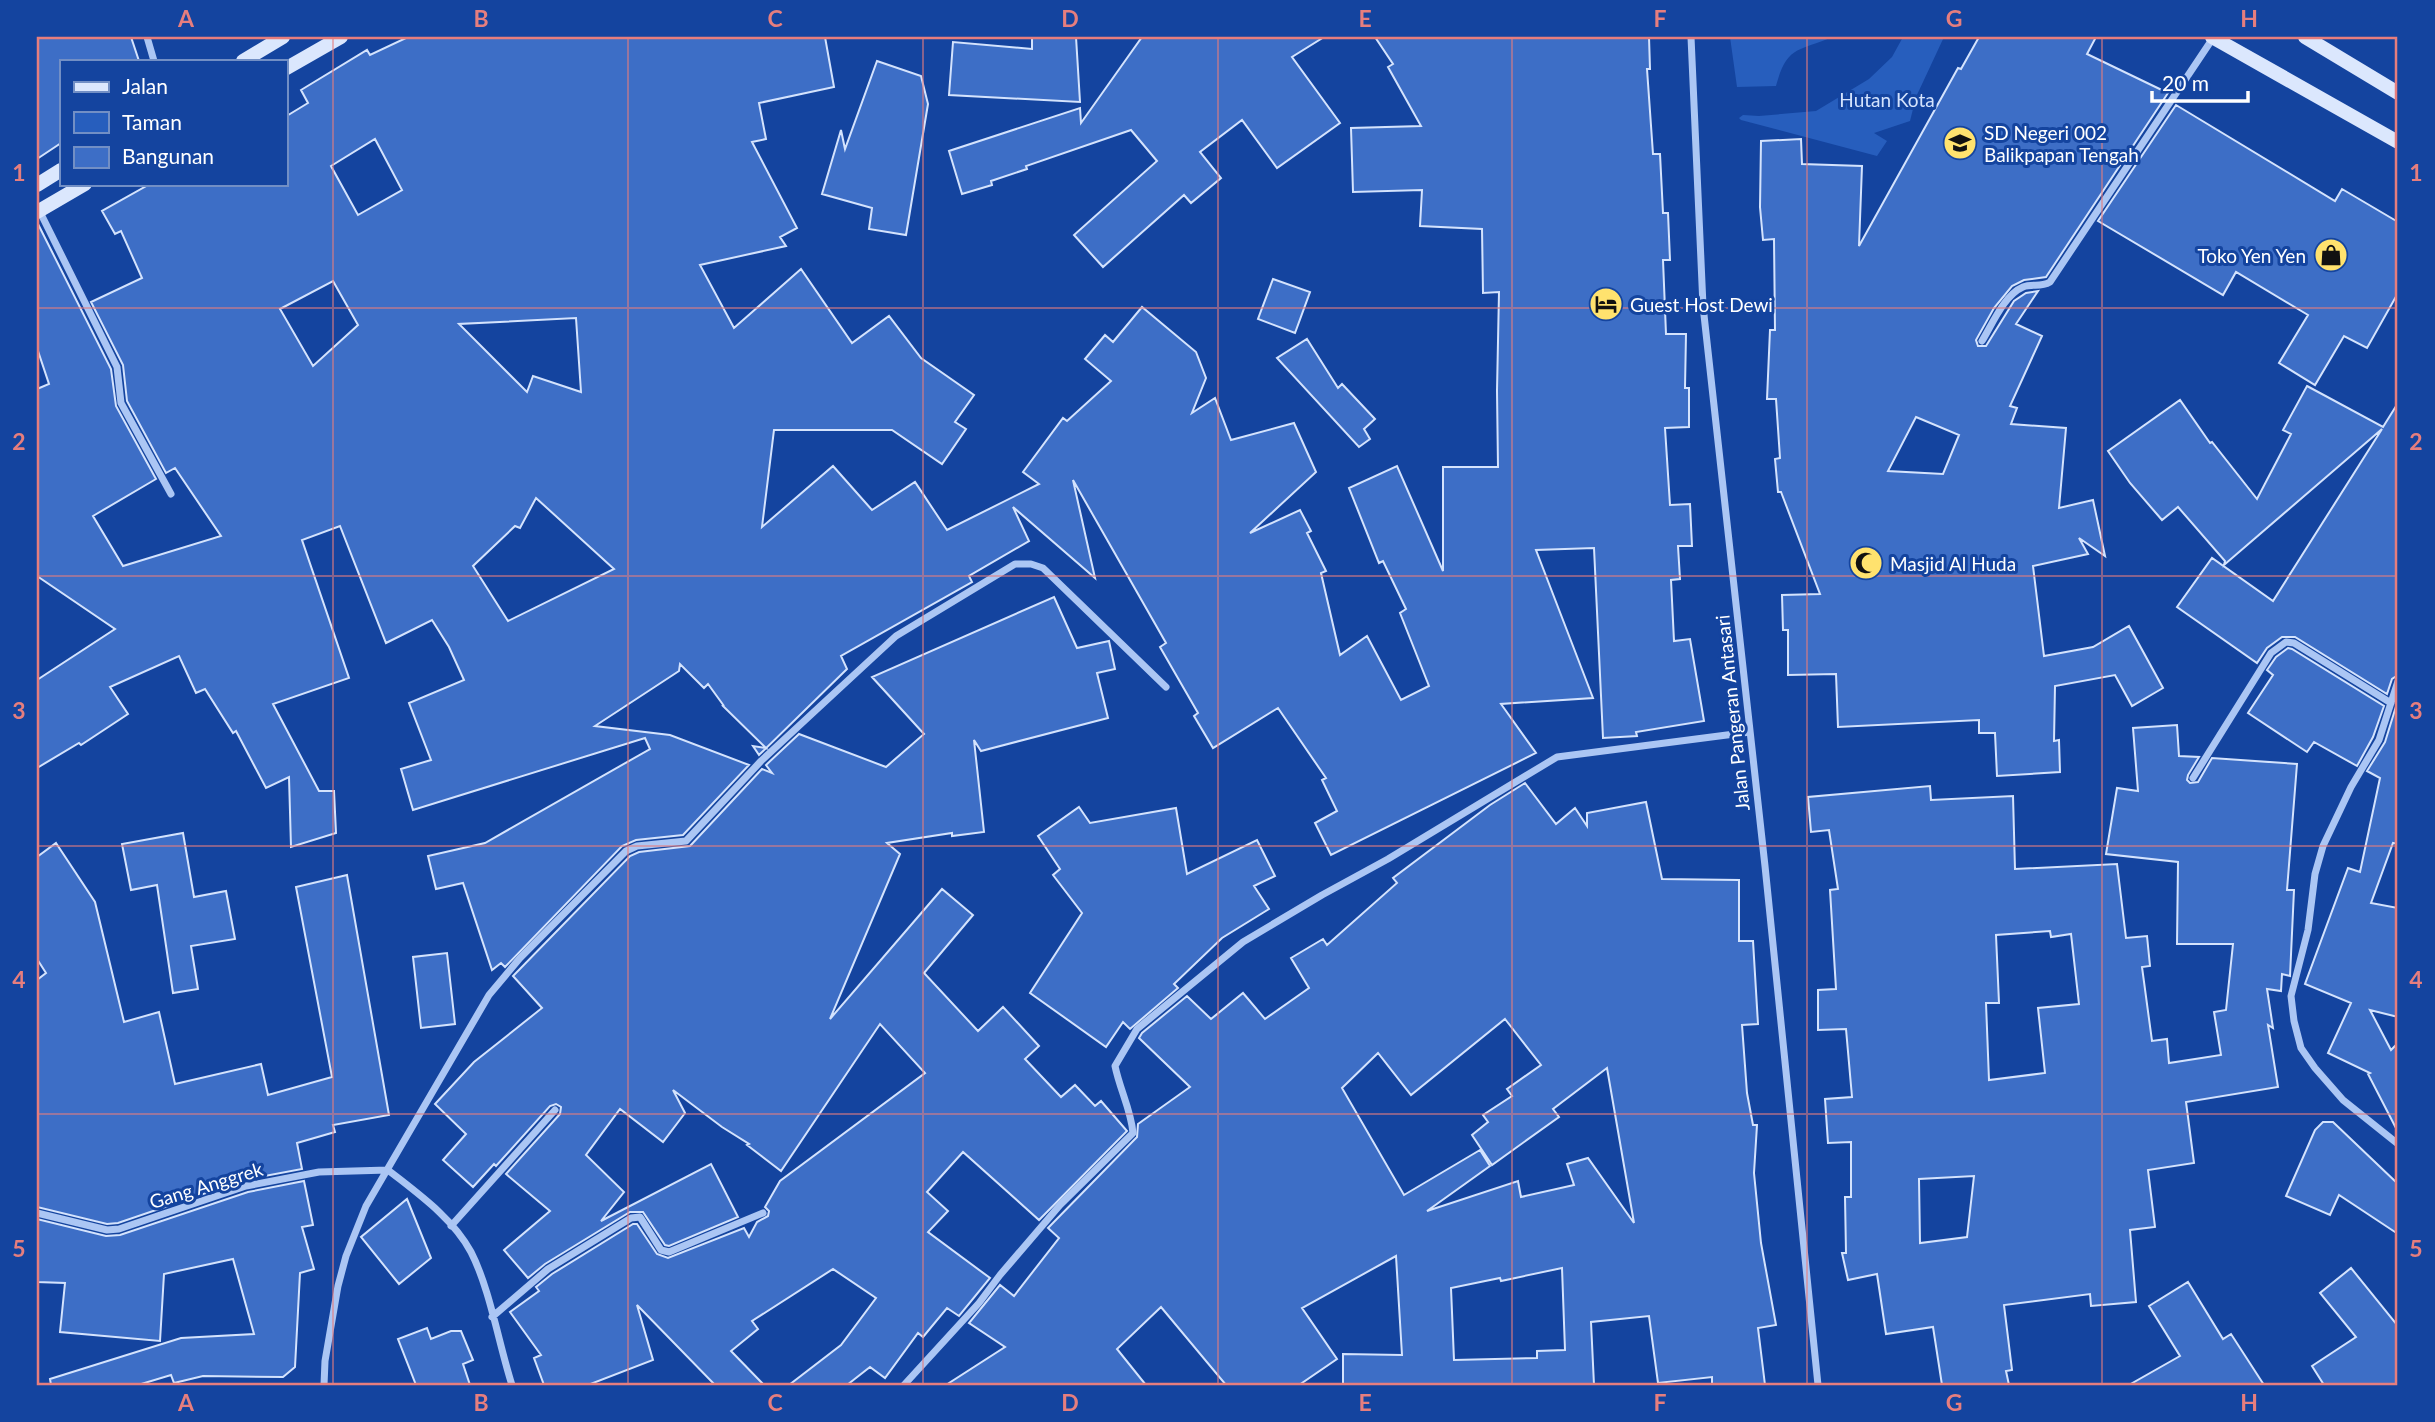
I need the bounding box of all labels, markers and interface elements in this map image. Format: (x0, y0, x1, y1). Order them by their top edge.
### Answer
text: A (177, 4, 195, 32)
text: B (473, 4, 489, 32)
text: C (767, 4, 783, 32)
text: D (1061, 4, 1079, 32)
text: E (1358, 4, 1372, 32)
text: F (1653, 4, 1667, 32)
text: G (1946, 4, 1962, 32)
text: H (2240, 4, 2258, 32)
legend (60, 60, 287, 186)
scale bar (2152, 60, 2248, 104)
text: 20 m (2162, 70, 2209, 95)
text: Jalan (122, 73, 168, 98)
park label: Hutan Kota (1839, 88, 1935, 111)
text: Taman (122, 109, 182, 134)
place label: SD Negeri 002 Balikpapan Tengah (1984, 121, 2139, 166)
school or university icon: SD Negeri 002 Balikpapan Tengah (1941, 124, 1979, 162)
text: Bangunan (122, 143, 214, 168)
text: 1 (12, 158, 26, 186)
text: 1 (2409, 158, 2423, 186)
shop icon: Toko Yen Yen (2312, 236, 2350, 274)
place label: Toko Yen Yen (2197, 244, 2306, 267)
hotel icon: Guest Host Dewi (1587, 285, 1625, 323)
place label: Guest Host Dewi (1630, 293, 1773, 316)
text: 2 (12, 427, 26, 455)
text: 2 (2409, 427, 2423, 455)
mosque icon: Masjid Al Huda (1847, 544, 1885, 582)
place label: Masjid Al Huda (1890, 552, 2016, 575)
street label: Jalan Pangeran Antasari (1710, 614, 1754, 812)
text: 3 (12, 696, 26, 724)
text: 3 (2409, 696, 2423, 724)
text: 4 (12, 965, 26, 993)
text: 4 (2409, 965, 2423, 993)
street label: Gang Anggrek (147, 1157, 266, 1213)
text: 5 (12, 1234, 26, 1262)
text: 5 (2409, 1234, 2423, 1262)
text: A (177, 1388, 195, 1416)
text: B (473, 1388, 489, 1416)
text: C (767, 1388, 783, 1416)
text: D (1061, 1388, 1079, 1416)
text: E (1358, 1388, 1372, 1416)
text: F (1653, 1388, 1667, 1416)
text: G (1946, 1388, 1962, 1416)
text: H (2240, 1388, 2258, 1416)

